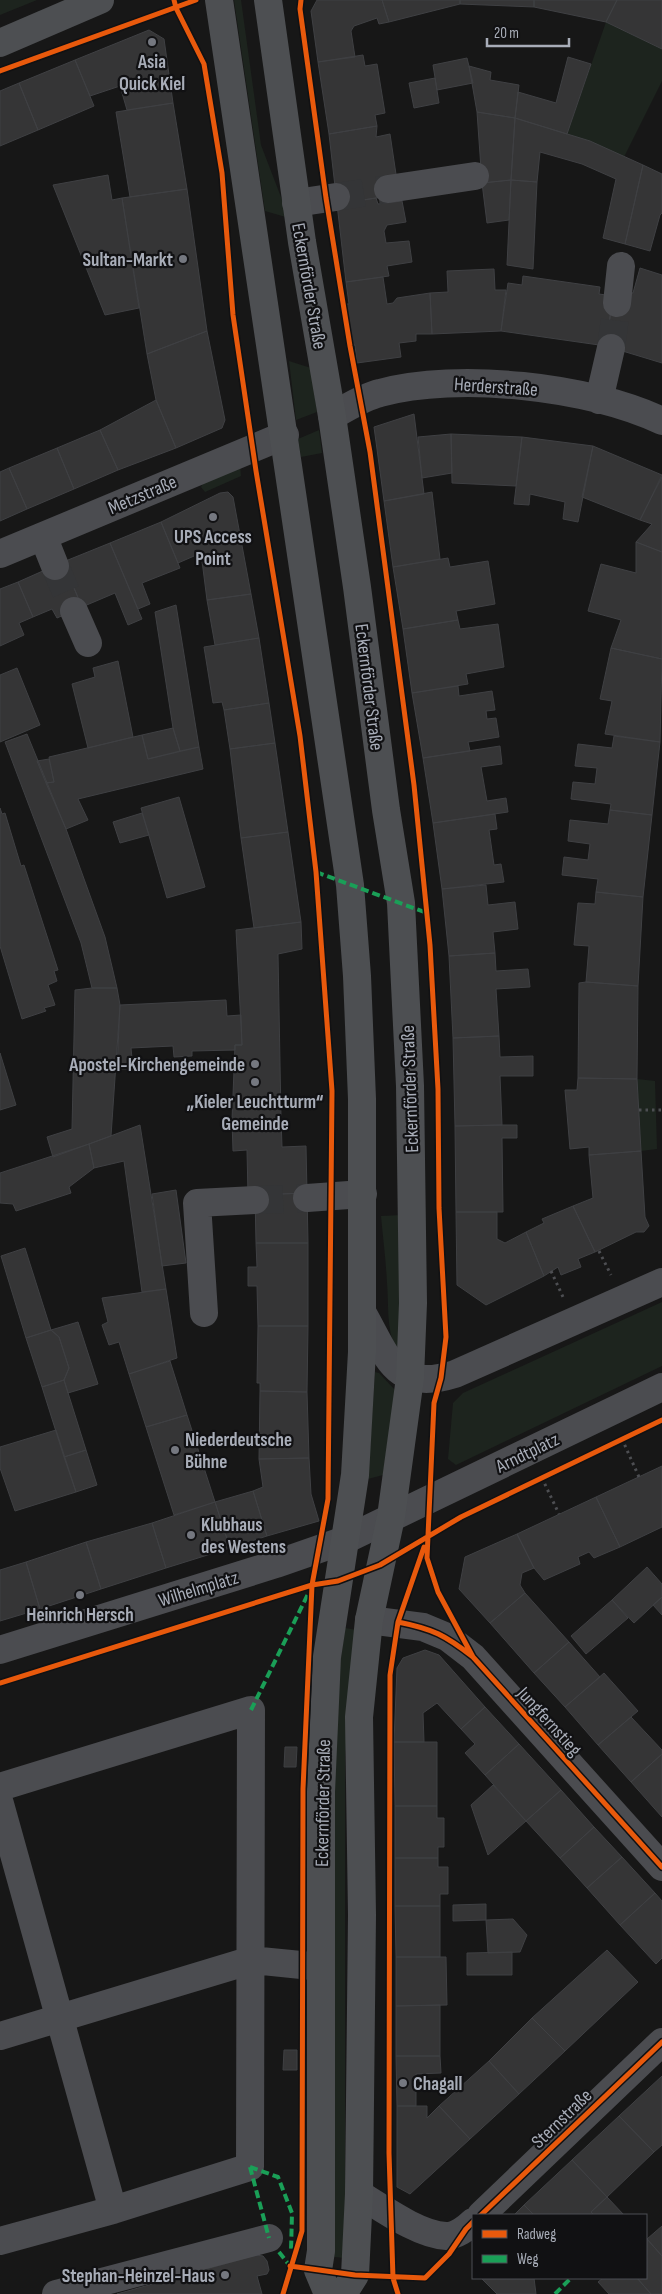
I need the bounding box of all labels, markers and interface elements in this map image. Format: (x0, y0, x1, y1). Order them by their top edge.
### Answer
scale bar (487, 15, 570, 47)
text: 20 m (494, 24, 519, 43)
marker: Asia Quick Kiel (146, 36, 158, 48)
place label: Asia Quick Kiel (119, 51, 185, 96)
street label: Eckernförder Straße (286, 221, 331, 351)
place label: Sultan-Markt (83, 249, 173, 272)
marker: Sultan-Markt (177, 253, 189, 265)
street label: Herderstraße (453, 373, 539, 402)
street label: Metzstraße (105, 471, 180, 520)
marker: UPS Access Point (207, 511, 219, 523)
place label: UPS Access Point (174, 526, 252, 571)
street label: Eckernförder Straße (349, 622, 388, 752)
street label: Eckernförder Straße (397, 1025, 424, 1153)
place label: Apostel-Kirchengemeinde (68, 1054, 245, 1077)
marker: Apostel-Kirchengemeinde (249, 1058, 261, 1070)
marker: „Kieler Leuchtturm“ Gemeinde (249, 1076, 261, 1088)
place label: „Kieler Leuchtturm“ Gemeinde (187, 1091, 324, 1136)
street label: Arndtplatz (491, 1428, 563, 1479)
place label: Niederdeutsche Bühne (185, 1429, 292, 1474)
marker: Niederdeutsche Bühne (169, 1444, 181, 1456)
place label: Klubhaus des Westens (201, 1514, 286, 1559)
marker: Klubhaus des Westens (185, 1529, 197, 1541)
street label: Wilhelmplatz (156, 1566, 241, 1612)
marker: Heinrich Hersch (74, 1589, 86, 1601)
place label: Heinrich Hersch (26, 1604, 134, 1627)
street label: Jungfernstieg (511, 1682, 586, 1762)
street label: Eckernförder Straße (311, 1739, 336, 1867)
place label: Chagall (413, 2073, 462, 2096)
marker: Chagall (397, 2077, 409, 2089)
street label: Sternstraße (527, 2085, 597, 2154)
legend (472, 2214, 647, 2279)
text: Radweg (517, 2225, 556, 2244)
text: Weg (517, 2250, 539, 2269)
place label: Stephan-Heinzel-Haus (62, 2265, 215, 2288)
marker: Stephan-Heinzel-Haus (219, 2269, 231, 2281)

